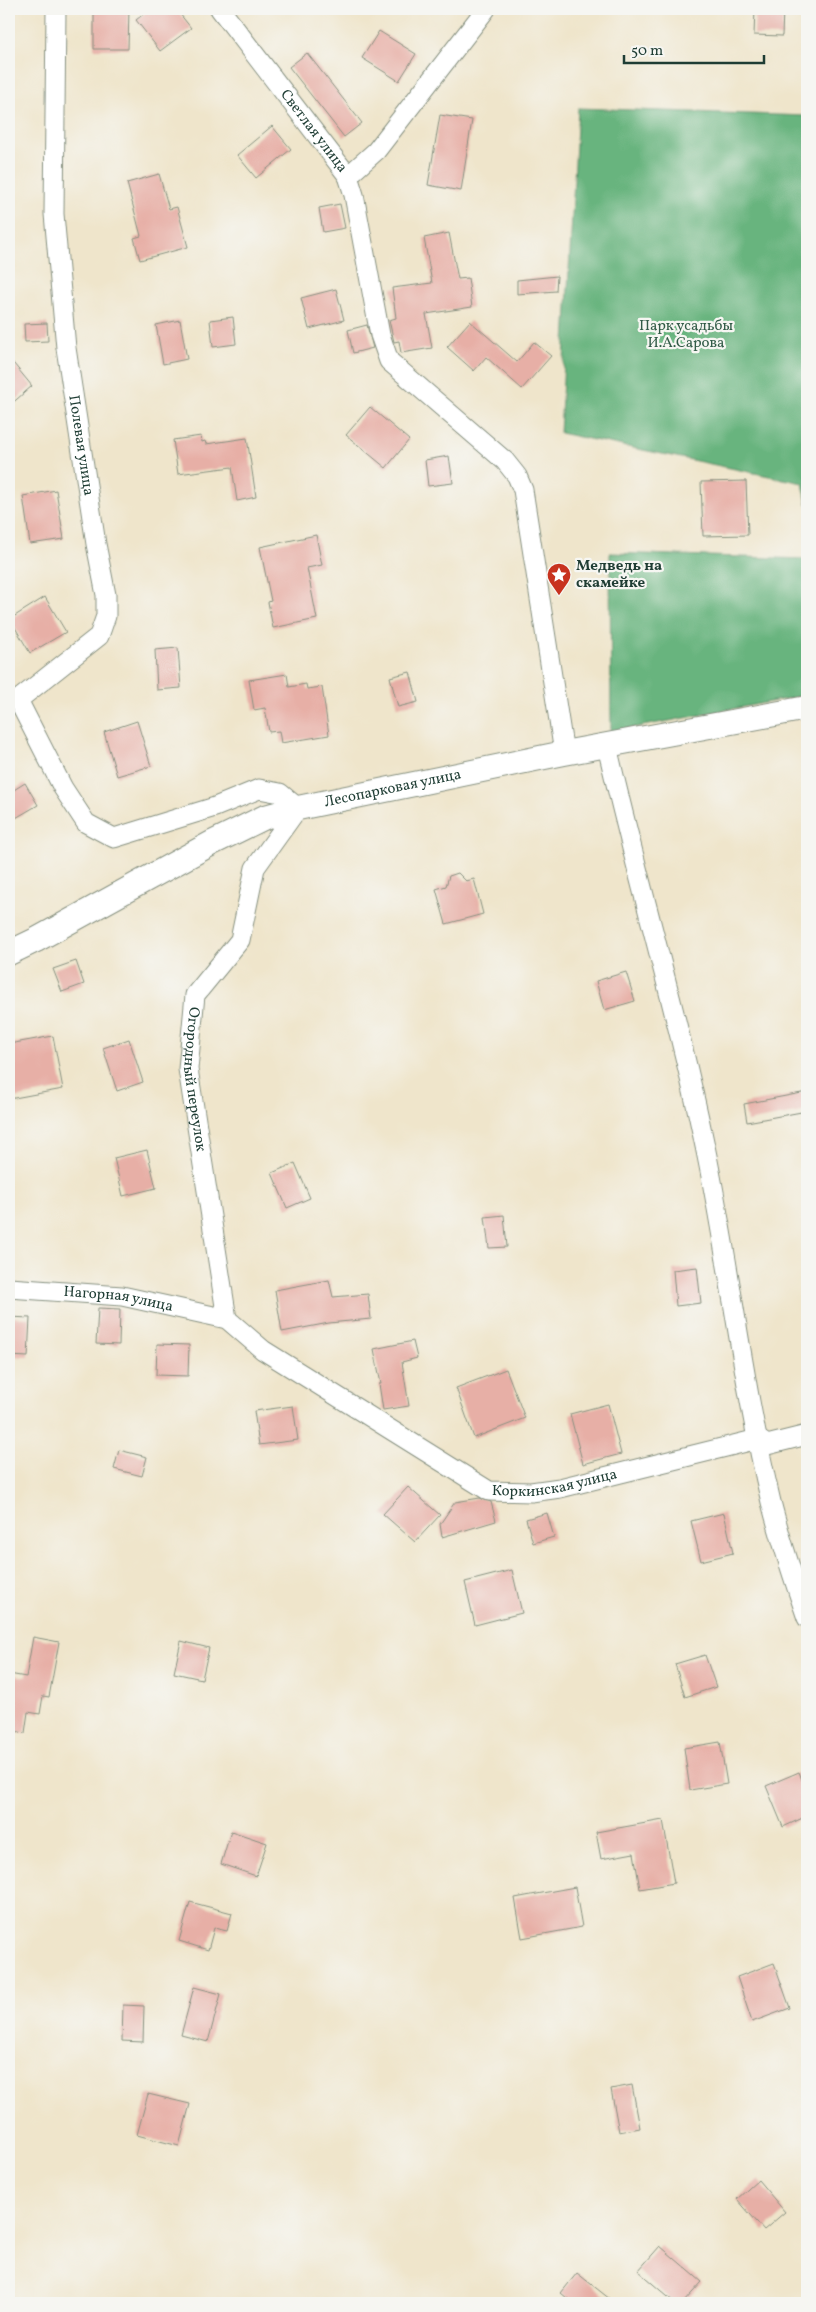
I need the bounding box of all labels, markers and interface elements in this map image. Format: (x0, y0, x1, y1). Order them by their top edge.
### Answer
scale bar (624, 32, 764, 64)
text: 50 m (631, 41, 663, 62)
street label: Светлая улица (275, 85, 352, 177)
park label: Парк усадьбы И.А.Сарова (639, 316, 733, 354)
street label: Полевая улица (63, 393, 99, 497)
place label: Медведь на скамейке (576, 556, 662, 594)
place icon: Медведь на скамейке (546, 562, 572, 596)
street label: Лесопарковая улица (322, 764, 463, 813)
street label: Огородный переулок (177, 1006, 211, 1153)
street label: Нагорная улица (63, 1281, 175, 1317)
street label: Коркинская улица (492, 1464, 619, 1503)

